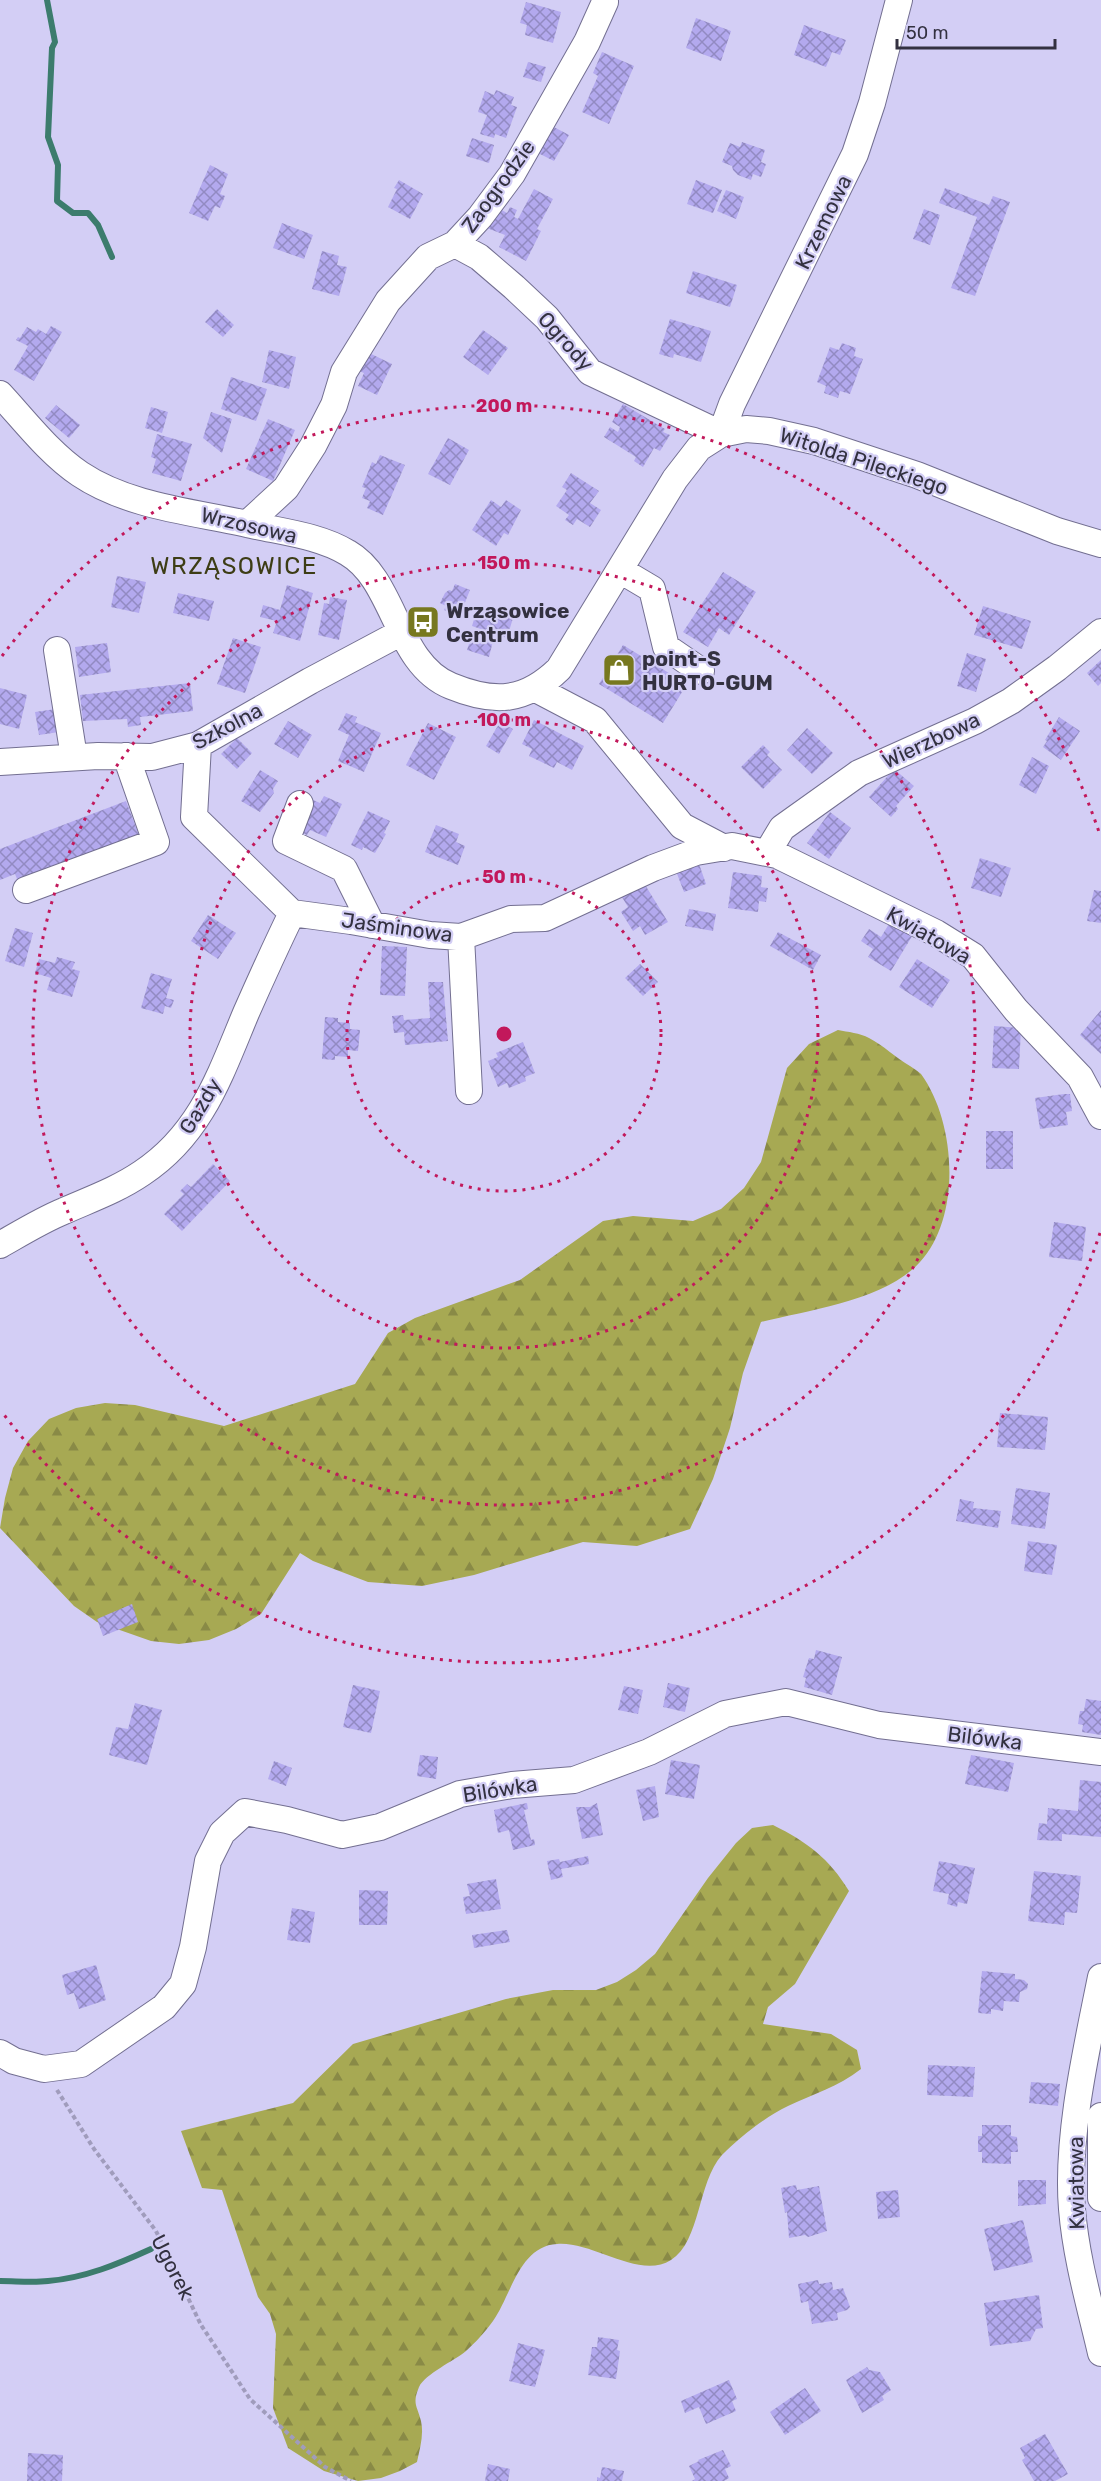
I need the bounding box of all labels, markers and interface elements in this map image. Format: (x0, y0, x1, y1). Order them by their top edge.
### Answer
scale bar (897, 12, 1054, 50)
text: 50 m (906, 22, 949, 44)
street label: Zaogrodzie (456, 135, 540, 237)
street label: Krzemowa (790, 171, 856, 273)
street label: Ogrody (533, 306, 599, 376)
text: 200 m (476, 395, 532, 417)
street label: Witolda Pileckiego (777, 422, 951, 500)
street label: Wrzosowa (199, 502, 299, 548)
district label: WRZĄSOWICE (150, 552, 318, 580)
text: 150 m (477, 552, 531, 574)
place label: Wrząsowice Centrum (446, 598, 569, 647)
bus stop icon: Wrząsowice Centrum (405, 604, 441, 640)
place label: point-S HURTO-GUM (642, 646, 773, 695)
shop icon: point-S HURTO-GUM (601, 652, 637, 688)
street label: Szkolna (188, 697, 266, 755)
street label: Wierzbowa (878, 707, 984, 773)
text: 100 m (477, 709, 531, 731)
text: 50 m (482, 866, 526, 888)
street label: Kwiatowa (882, 901, 976, 969)
street label: Jaśminowa (340, 907, 454, 947)
centre of rings (494, 1024, 514, 1044)
street label: Gazdy (174, 1073, 227, 1138)
street label: Bilówka (946, 1721, 1024, 1755)
street label: Bilówka (461, 1771, 539, 1807)
street label: Kwiatowa (1063, 2136, 1089, 2230)
street label: Ugorek (146, 2230, 200, 2304)

